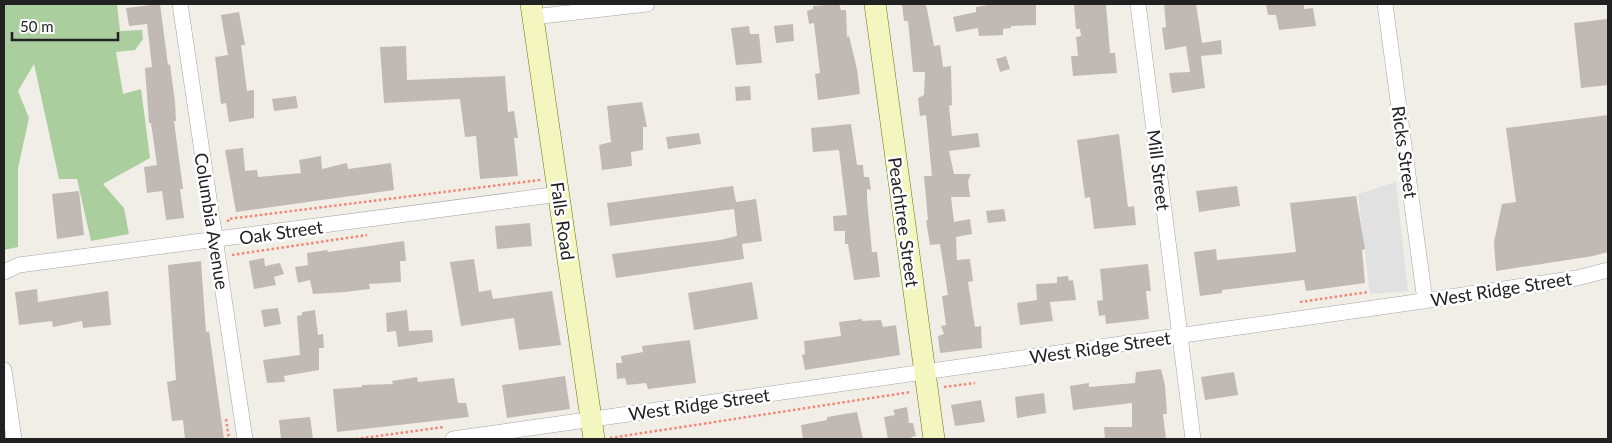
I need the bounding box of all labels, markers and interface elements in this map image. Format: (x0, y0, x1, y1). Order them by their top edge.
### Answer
scale bar (12, 10, 119, 42)
text: 50 m (20, 17, 54, 35)
street label: Ricks Street (1388, 104, 1422, 200)
street label: Mill Street (1143, 128, 1175, 212)
street label: Columbia Avenue (190, 151, 234, 291)
street label: Peachtree Street (884, 156, 924, 289)
street label: Falls Road (547, 181, 579, 261)
street label: Oak Street (238, 215, 325, 249)
street label: West Ridge Street (1429, 267, 1574, 311)
street label: West Ridge Street (1028, 326, 1173, 368)
street label: West Ridge Street (627, 383, 772, 425)

